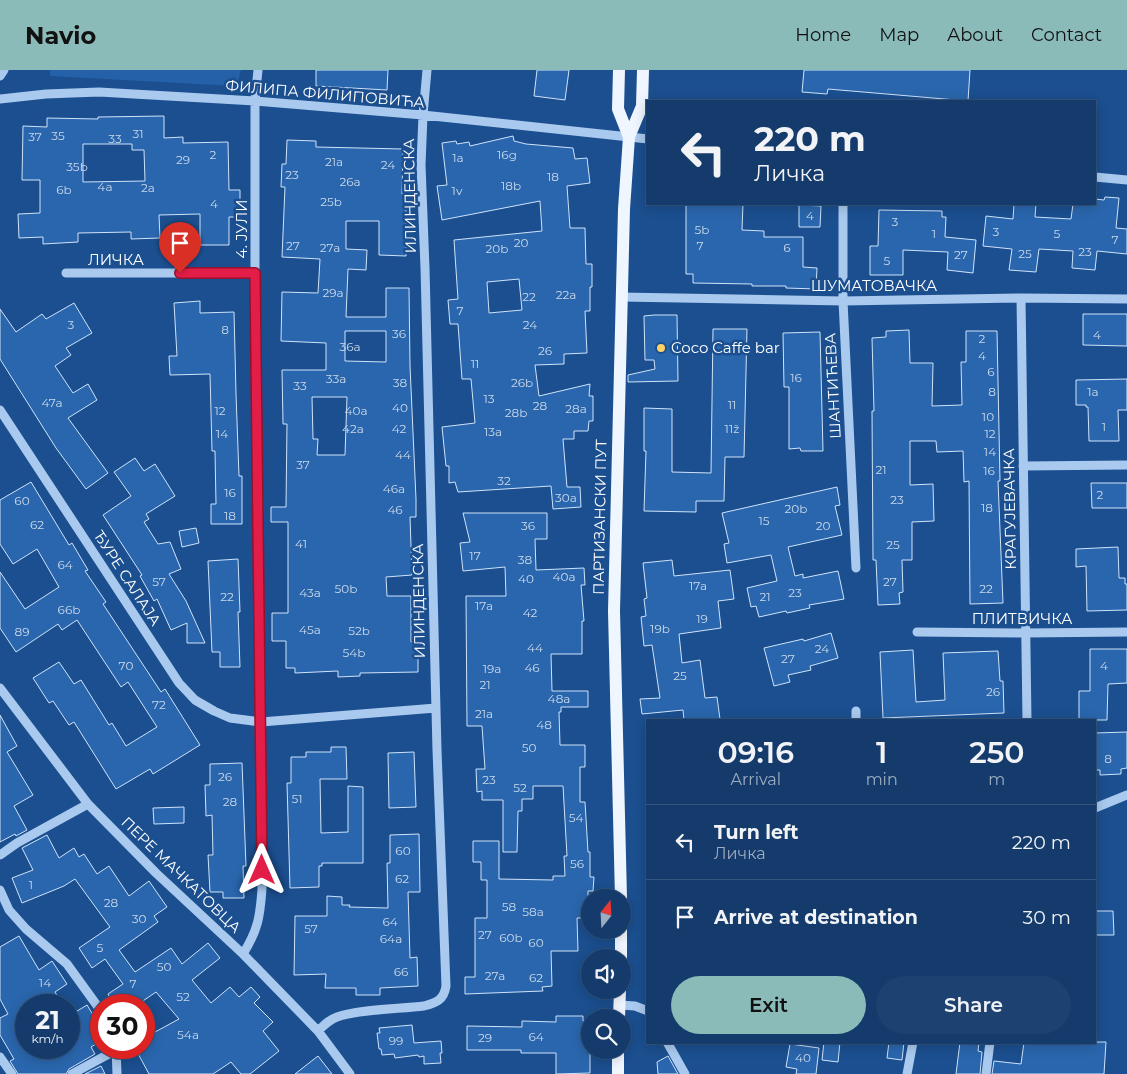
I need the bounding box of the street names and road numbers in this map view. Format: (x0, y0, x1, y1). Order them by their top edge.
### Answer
street label: ФИЛИПА ФИЛИПОВИЋА (225, 75, 426, 112)
street label: ИЛИНДЕНСКА (399, 139, 420, 253)
street label: 4. ЈУЛИ (232, 199, 251, 259)
street label: ЛИЧКА (88, 250, 144, 269)
street label: ШУМАТОВАЧКА (811, 276, 937, 295)
street label: ШАНТИЋЕВА (820, 333, 845, 439)
street label: ПАРТИЗАНСКИ ПУТ (589, 439, 610, 595)
street label: КРАГУЈЕВАЧКА (999, 448, 1020, 570)
street label: ЂУРЕ САЛАЈА (90, 526, 165, 629)
street label: ИЛИНДЕНСКА (408, 544, 429, 658)
street label: ПЛИТВИЧКА (972, 609, 1072, 628)
street label: ПЕРЕ МАЧКАТОВЦА (117, 812, 245, 937)

